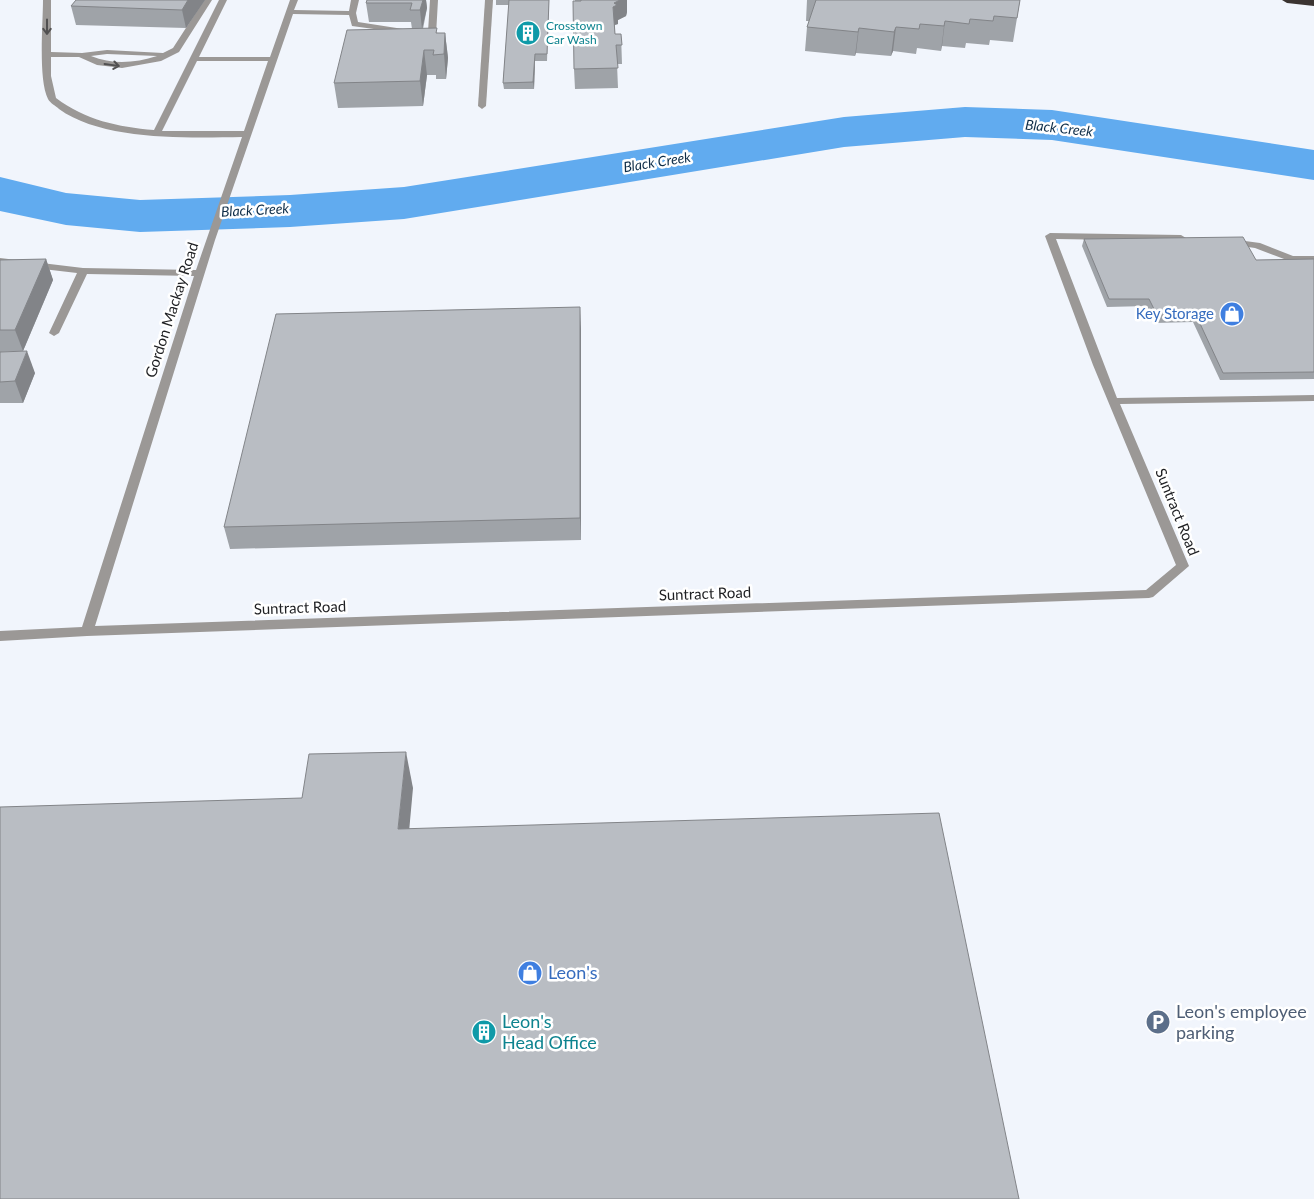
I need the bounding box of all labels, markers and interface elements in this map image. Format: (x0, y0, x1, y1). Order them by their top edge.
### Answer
one-way arrow (42, 18, 52, 35)
place label: Crosstown Car Wash (546, 18, 602, 47)
building icon: Crosstown Car Wash (515, 20, 541, 46)
one-way arrow (104, 60, 120, 70)
water label: Black Creek (1024, 115, 1094, 140)
water label: Black Creek (622, 148, 692, 175)
water label: Black Creek (221, 199, 290, 220)
street label: Gordon Mackay Road (141, 240, 201, 380)
shop icon: Key Storage (1219, 301, 1245, 327)
place label: Key Storage (1136, 304, 1214, 322)
street label: Suntract Road (1152, 465, 1204, 558)
street label: Suntract Road (658, 582, 751, 604)
street label: Suntract Road (253, 596, 346, 618)
shop icon: Leon's (517, 960, 543, 986)
place label: Leon's (548, 961, 598, 983)
place label: Leon's employee parking (1176, 1000, 1307, 1043)
parking icon: Leon's employee parking (1145, 1009, 1171, 1035)
place label: Leon's Head Office (502, 1010, 597, 1053)
building icon: Leon's Head Office (471, 1019, 497, 1045)

